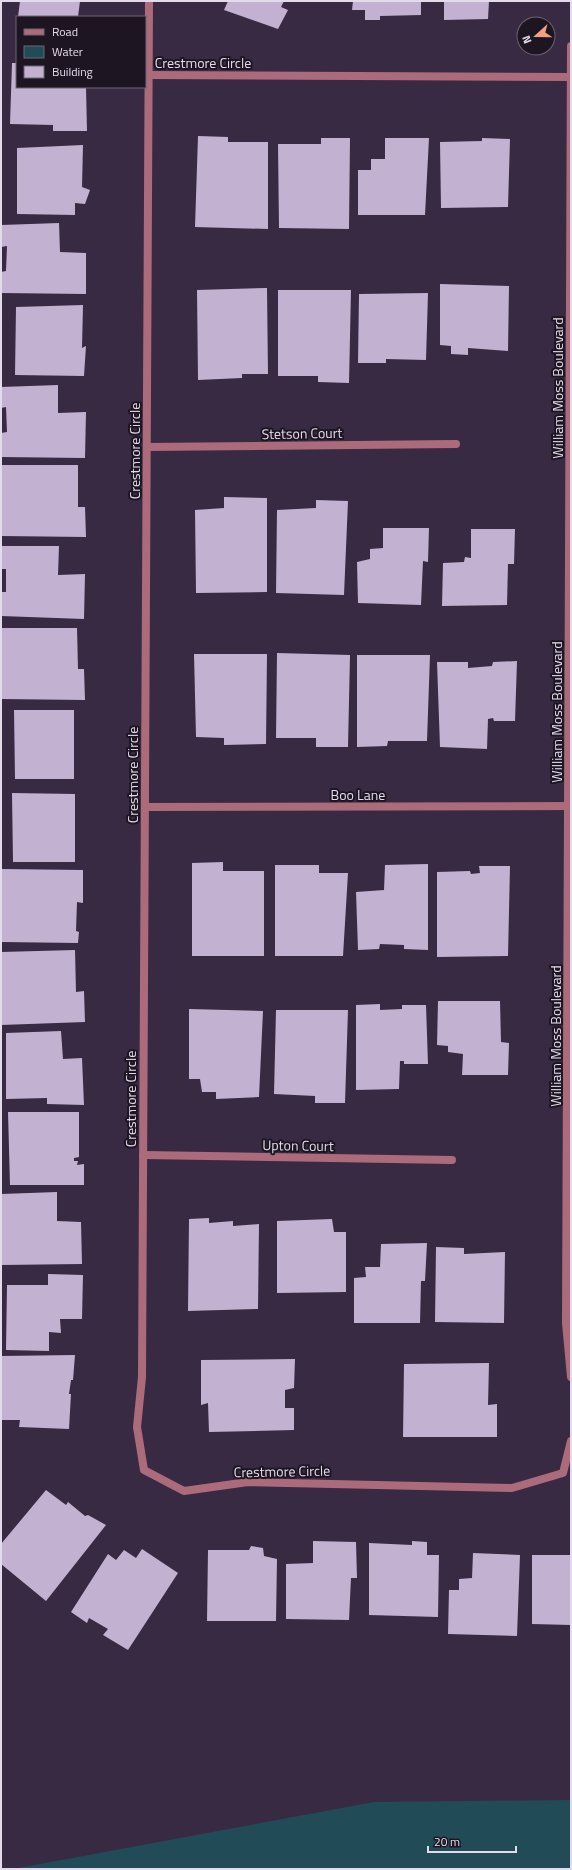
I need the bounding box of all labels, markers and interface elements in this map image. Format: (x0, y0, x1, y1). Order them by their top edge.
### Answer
legend (16, 16, 146, 88)
north arrow (516, 16, 556, 56)
text: Road (52, 22, 78, 41)
text: N (518, 33, 535, 46)
text: Water (52, 42, 83, 61)
street label: Crestmore Circle (155, 52, 251, 73)
text: Building (52, 62, 93, 81)
street label: William Moss Boulevard (547, 317, 568, 459)
street label: Crestmore Circle (124, 403, 145, 499)
street label: Stetson Court (261, 422, 343, 444)
street label: William Moss Boulevard (546, 641, 567, 783)
street label: Crestmore Circle (122, 727, 143, 823)
street label: Boo Lane (331, 784, 385, 805)
street label: William Moss Boulevard (545, 965, 566, 1107)
street label: Crestmore Circle (120, 1051, 141, 1147)
street label: Upton Court (262, 1134, 334, 1156)
street label: Crestmore Circle (234, 1460, 330, 1482)
scale bar (428, 1828, 516, 1854)
text: 20 m (434, 1832, 460, 1851)

